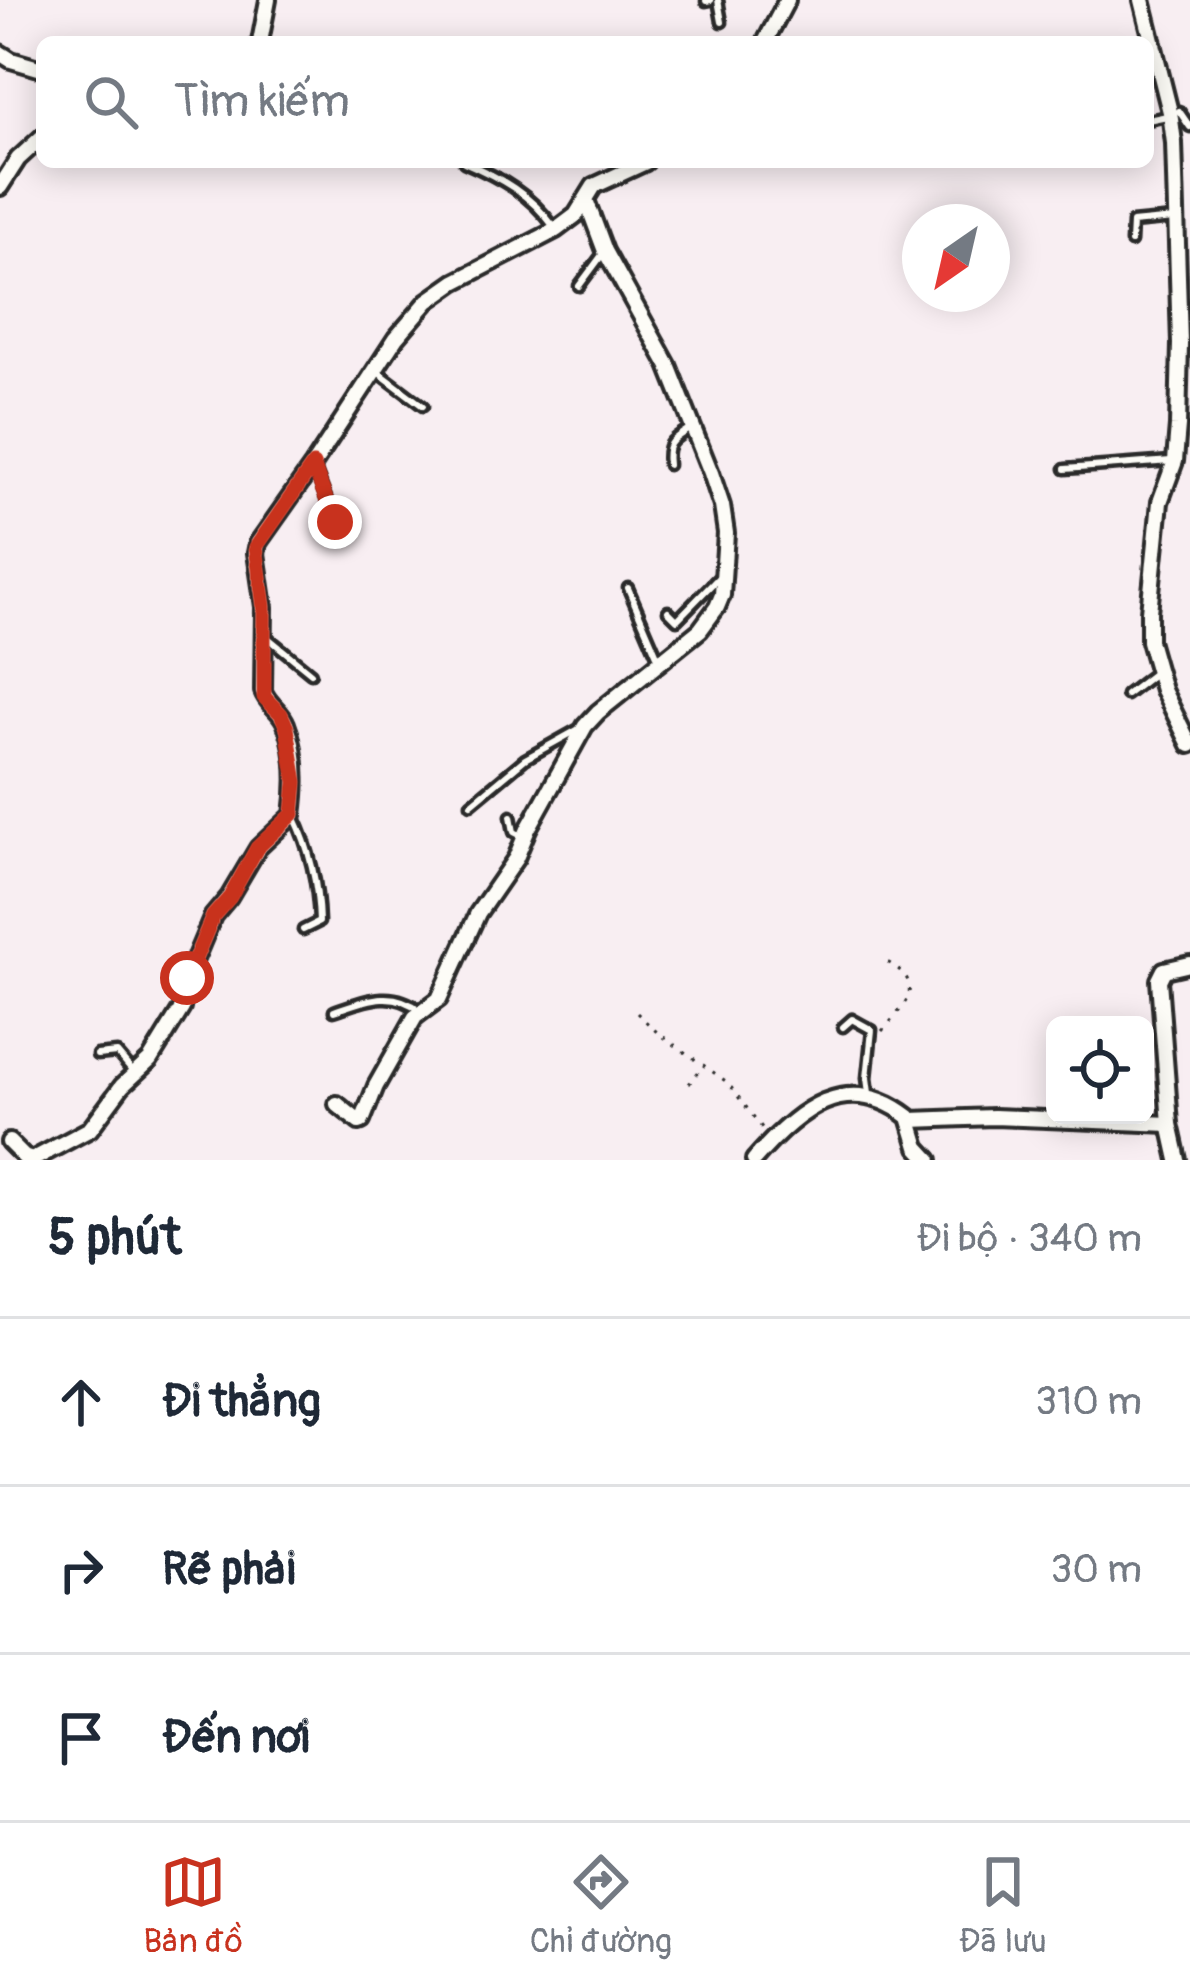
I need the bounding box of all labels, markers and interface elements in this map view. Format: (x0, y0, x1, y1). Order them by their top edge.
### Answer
search box (36, 36, 1154, 168)
icon: search (78, 69, 144, 135)
text: Tìm kiếm (174, 74, 350, 130)
north arrow (902, 204, 1010, 312)
route end (308, 495, 362, 549)
route start (160, 951, 214, 1005)
map controls (1046, 1016, 1154, 1124)
button: locate (1046, 1016, 1154, 1124)
text: 5 phút (48, 1206, 182, 1270)
text: Đi bộ · 340 m (916, 1214, 1142, 1263)
icon: ahead (48, 1369, 114, 1435)
text: Đi thẳng (162, 1374, 321, 1430)
text: 310 m (1035, 1377, 1142, 1426)
icon: right (48, 1537, 114, 1603)
text: Rẽ phải (162, 1542, 295, 1598)
text: 30 m (1051, 1545, 1142, 1594)
icon: arrive (48, 1705, 114, 1771)
text: Đến nơi (162, 1710, 309, 1766)
tab: Bản đồ (143, 1849, 243, 1962)
tab: Chỉ đường (530, 1849, 672, 1962)
tab: Đã lưu (959, 1849, 1047, 1962)

